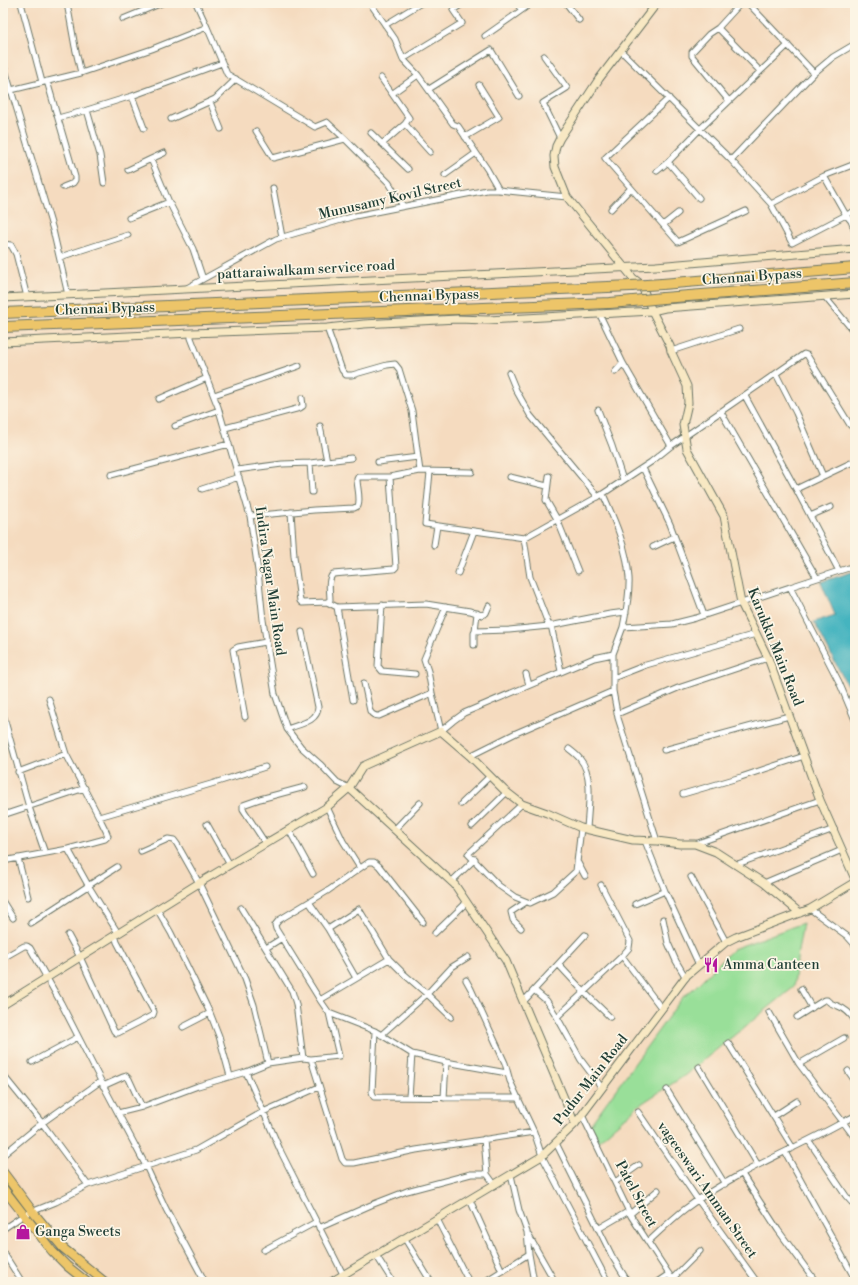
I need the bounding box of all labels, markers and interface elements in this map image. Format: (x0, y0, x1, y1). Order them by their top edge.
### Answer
street label: Munusamy Kovil Street (317, 174, 463, 224)
street label: pattaraiwalkam service road (217, 256, 396, 284)
street label: Chennai Bypass (701, 265, 803, 289)
street label: Chennai Bypass (379, 285, 479, 307)
street label: Chennai Bypass (55, 298, 155, 320)
street label: Indira Nagar Main Road (251, 505, 289, 657)
street label: Karukku Main Road (743, 585, 807, 709)
restaurant icon: Amma Canteen (702, 956, 720, 974)
place label: Amma Canteen (722, 956, 820, 974)
street label: Pudur Main Road (550, 1031, 632, 1129)
street label: vageeswari Amman Street (652, 1117, 761, 1262)
street label: Patel Street (611, 1158, 661, 1230)
shop icon: Ganga Sweets (14, 1223, 32, 1241)
place label: Ganga Sweets (35, 1223, 121, 1241)

